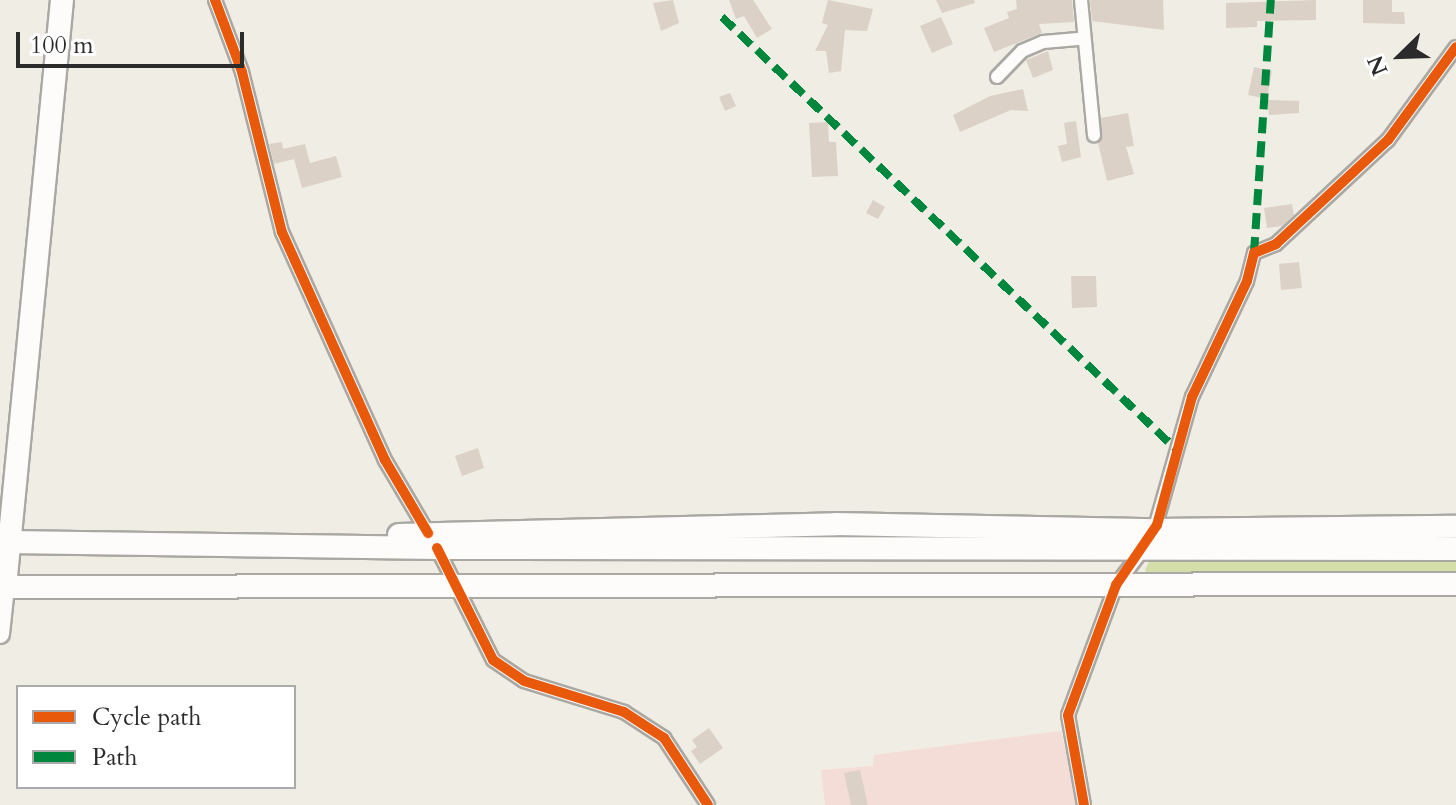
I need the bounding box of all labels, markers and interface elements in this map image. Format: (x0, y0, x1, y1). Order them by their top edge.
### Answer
scale bar (20, 16, 248, 66)
north arrow (1360, 16, 1440, 96)
text: 100 m (30, 29, 94, 62)
text: N (1360, 51, 1395, 80)
legend (16, 685, 296, 789)
text: Cycle path (92, 701, 201, 734)
text: Path (92, 741, 137, 774)

